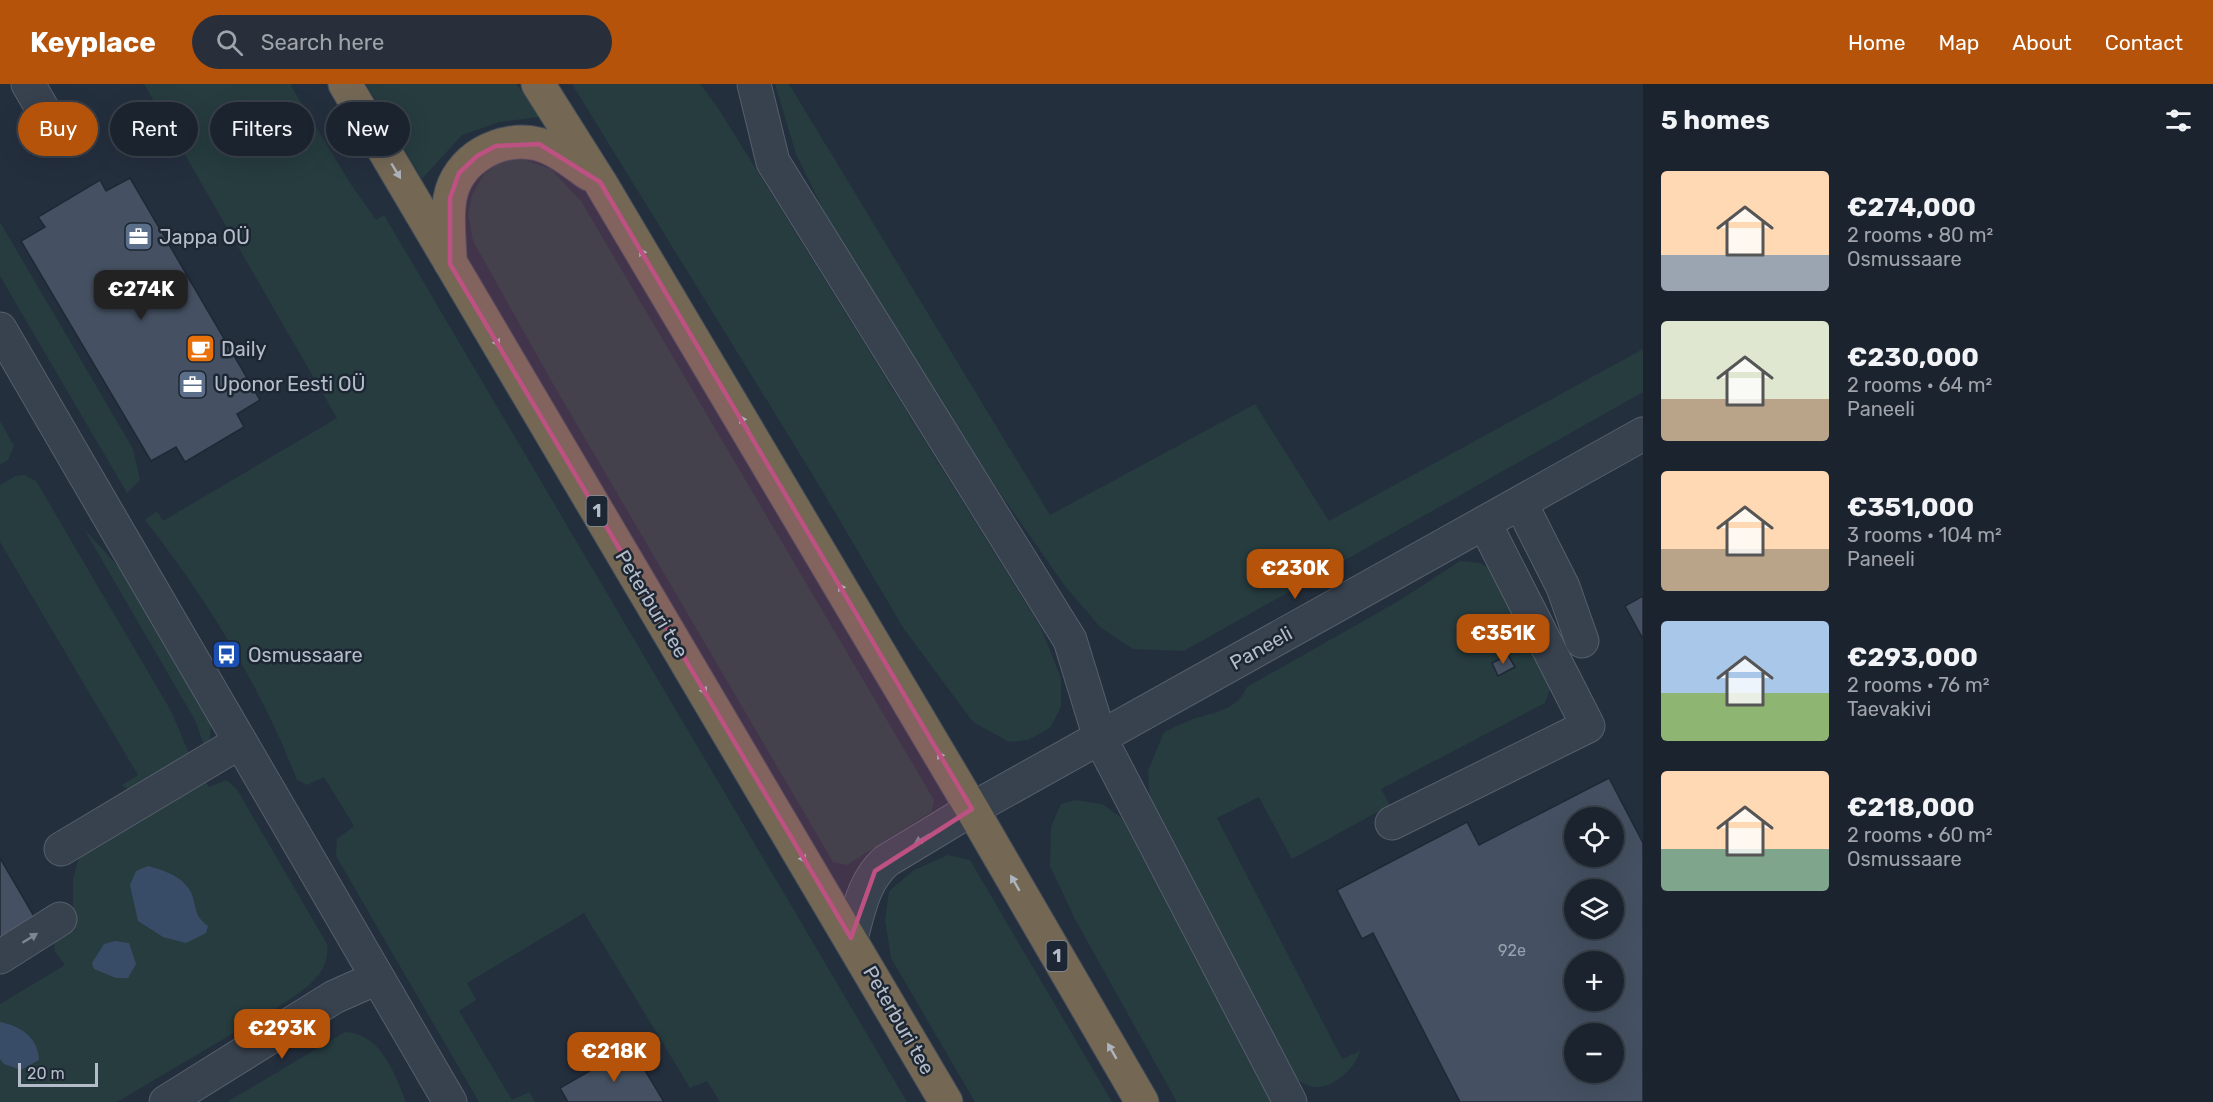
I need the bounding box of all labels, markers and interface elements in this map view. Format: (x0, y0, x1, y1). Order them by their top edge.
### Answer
search box (192, 15, 612, 69)
text: Keyplace (30, 26, 156, 59)
icon: search (213, 26, 246, 59)
text: Search here (261, 29, 384, 56)
text: Home (1848, 30, 1905, 55)
text: Map (1938, 30, 1979, 55)
text: About (2012, 30, 2072, 55)
text: Contact (2105, 30, 2183, 55)
chip: Buy (18, 102, 98, 156)
chip: Rent (110, 102, 198, 156)
chip: Filters (210, 102, 314, 156)
chip: New (326, 102, 410, 156)
icon: filters (2162, 104, 2195, 137)
text: 5 homes (1661, 105, 1770, 136)
one-way arrow (390, 163, 401, 179)
text: €274,000 (1847, 192, 1976, 223)
icon: home (1709, 195, 1781, 267)
office icon: Jappa OÜ (122, 221, 154, 253)
text: 2 rooms · 80 m² (1847, 223, 1993, 247)
place label: Jappa OÜ (159, 225, 250, 249)
one-way arrow (639, 247, 649, 264)
text: Osmussaare (1847, 247, 1962, 271)
pin: €274K (99, 270, 183, 321)
text: €274K (108, 277, 174, 301)
one-way arrow (490, 331, 500, 348)
cafe icon: Daily (184, 333, 216, 365)
place label: Daily (221, 337, 267, 361)
text: €230,000 (1847, 342, 1979, 373)
icon: home (1709, 345, 1781, 417)
office icon: Uponor Eesti OÜ (177, 368, 209, 400)
place label: Uponor Eesti OÜ (214, 372, 366, 396)
text: 2 rooms · 64 m² (1847, 373, 1992, 397)
text: Paneeli (1847, 397, 1915, 421)
one-way arrow (738, 415, 749, 431)
text: €351,000 (1847, 492, 1974, 523)
icon: home (1709, 495, 1781, 567)
road number: 1 (586, 496, 608, 526)
text: 3 rooms · 104 m² (1847, 523, 2002, 547)
street label: Peterburi tee (610, 546, 694, 662)
text: Paneeli (1847, 547, 1915, 571)
pin: €230K (1253, 549, 1337, 600)
text: €230K (1261, 556, 1329, 580)
one-way arrow (838, 582, 848, 599)
pin: €351K (1461, 614, 1545, 665)
street label: Paneeli (1225, 621, 1297, 675)
text: €351K (1471, 621, 1535, 645)
bus stop icon: Osmussaare (211, 639, 243, 671)
text: €293,000 (1847, 642, 1978, 673)
place label: Osmussaare (248, 643, 363, 667)
icon: home (1709, 645, 1781, 717)
text: 2 rooms · 76 m² (1847, 673, 1990, 697)
one-way arrow (696, 679, 707, 695)
text: Taevakivi (1847, 697, 1931, 721)
one-way arrow (937, 751, 948, 767)
text: €218,000 (1847, 792, 1975, 823)
icon: home (1709, 795, 1781, 867)
map controls (1564, 807, 1624, 1083)
button: locate (1564, 807, 1624, 867)
text: 2 rooms · 60 m² (1847, 823, 1993, 847)
one-way arrow (914, 834, 930, 845)
one-way arrow (796, 847, 807, 863)
text: Osmussaare (1847, 847, 1962, 871)
one-way arrow (1010, 874, 1020, 891)
button: layers (1564, 879, 1624, 939)
one-way arrow (22, 933, 38, 944)
road number: 1 (1046, 941, 1068, 971)
house number: 92e (1498, 941, 1526, 960)
button: + (1564, 951, 1624, 1011)
street label: Peterburi tee (858, 961, 940, 1079)
pin: €293K (240, 1009, 324, 1060)
text: €293K (248, 1016, 316, 1040)
button: − (1564, 1023, 1624, 1083)
pin: €218K (572, 1032, 656, 1083)
text: €218K (581, 1039, 647, 1063)
one-way arrow (1107, 1043, 1118, 1059)
scale bar (18, 1060, 98, 1088)
text: 20 m (27, 1064, 65, 1083)

